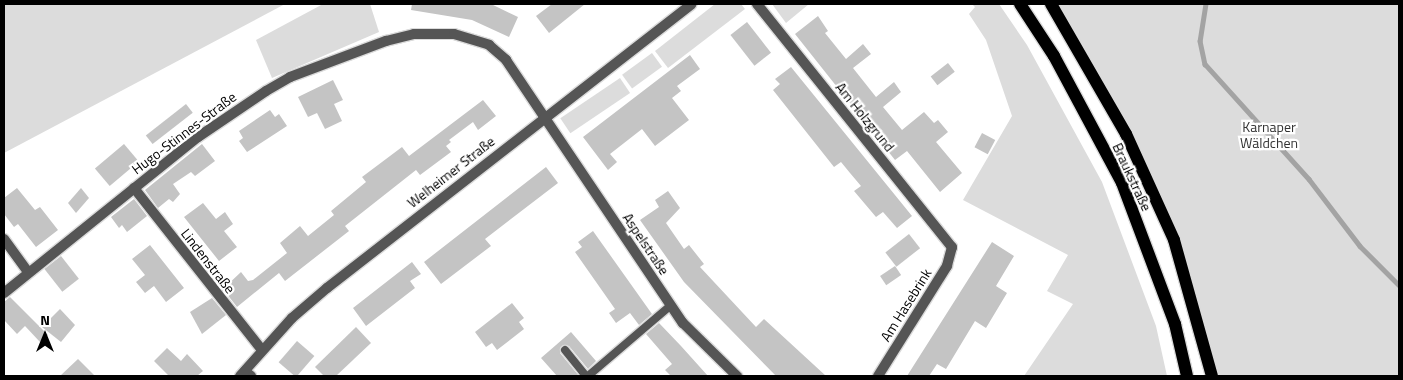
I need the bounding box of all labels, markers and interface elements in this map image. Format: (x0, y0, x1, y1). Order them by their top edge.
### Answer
street label: Am Holzgrund (832, 79, 898, 155)
street label: Hugo-Stinnes-Straße (129, 88, 239, 178)
park label: Karnaper Wäldchen (1240, 119, 1298, 152)
street label: Welheimer Straße (404, 133, 498, 211)
street label: Braukstraße (1109, 140, 1155, 214)
street label: Aspelstraße (619, 210, 673, 278)
street label: Lindenstraße (177, 225, 239, 297)
street label: Am Hasebrink (877, 265, 935, 345)
text: N (40, 309, 50, 330)
north arrow (20, 310, 70, 360)

